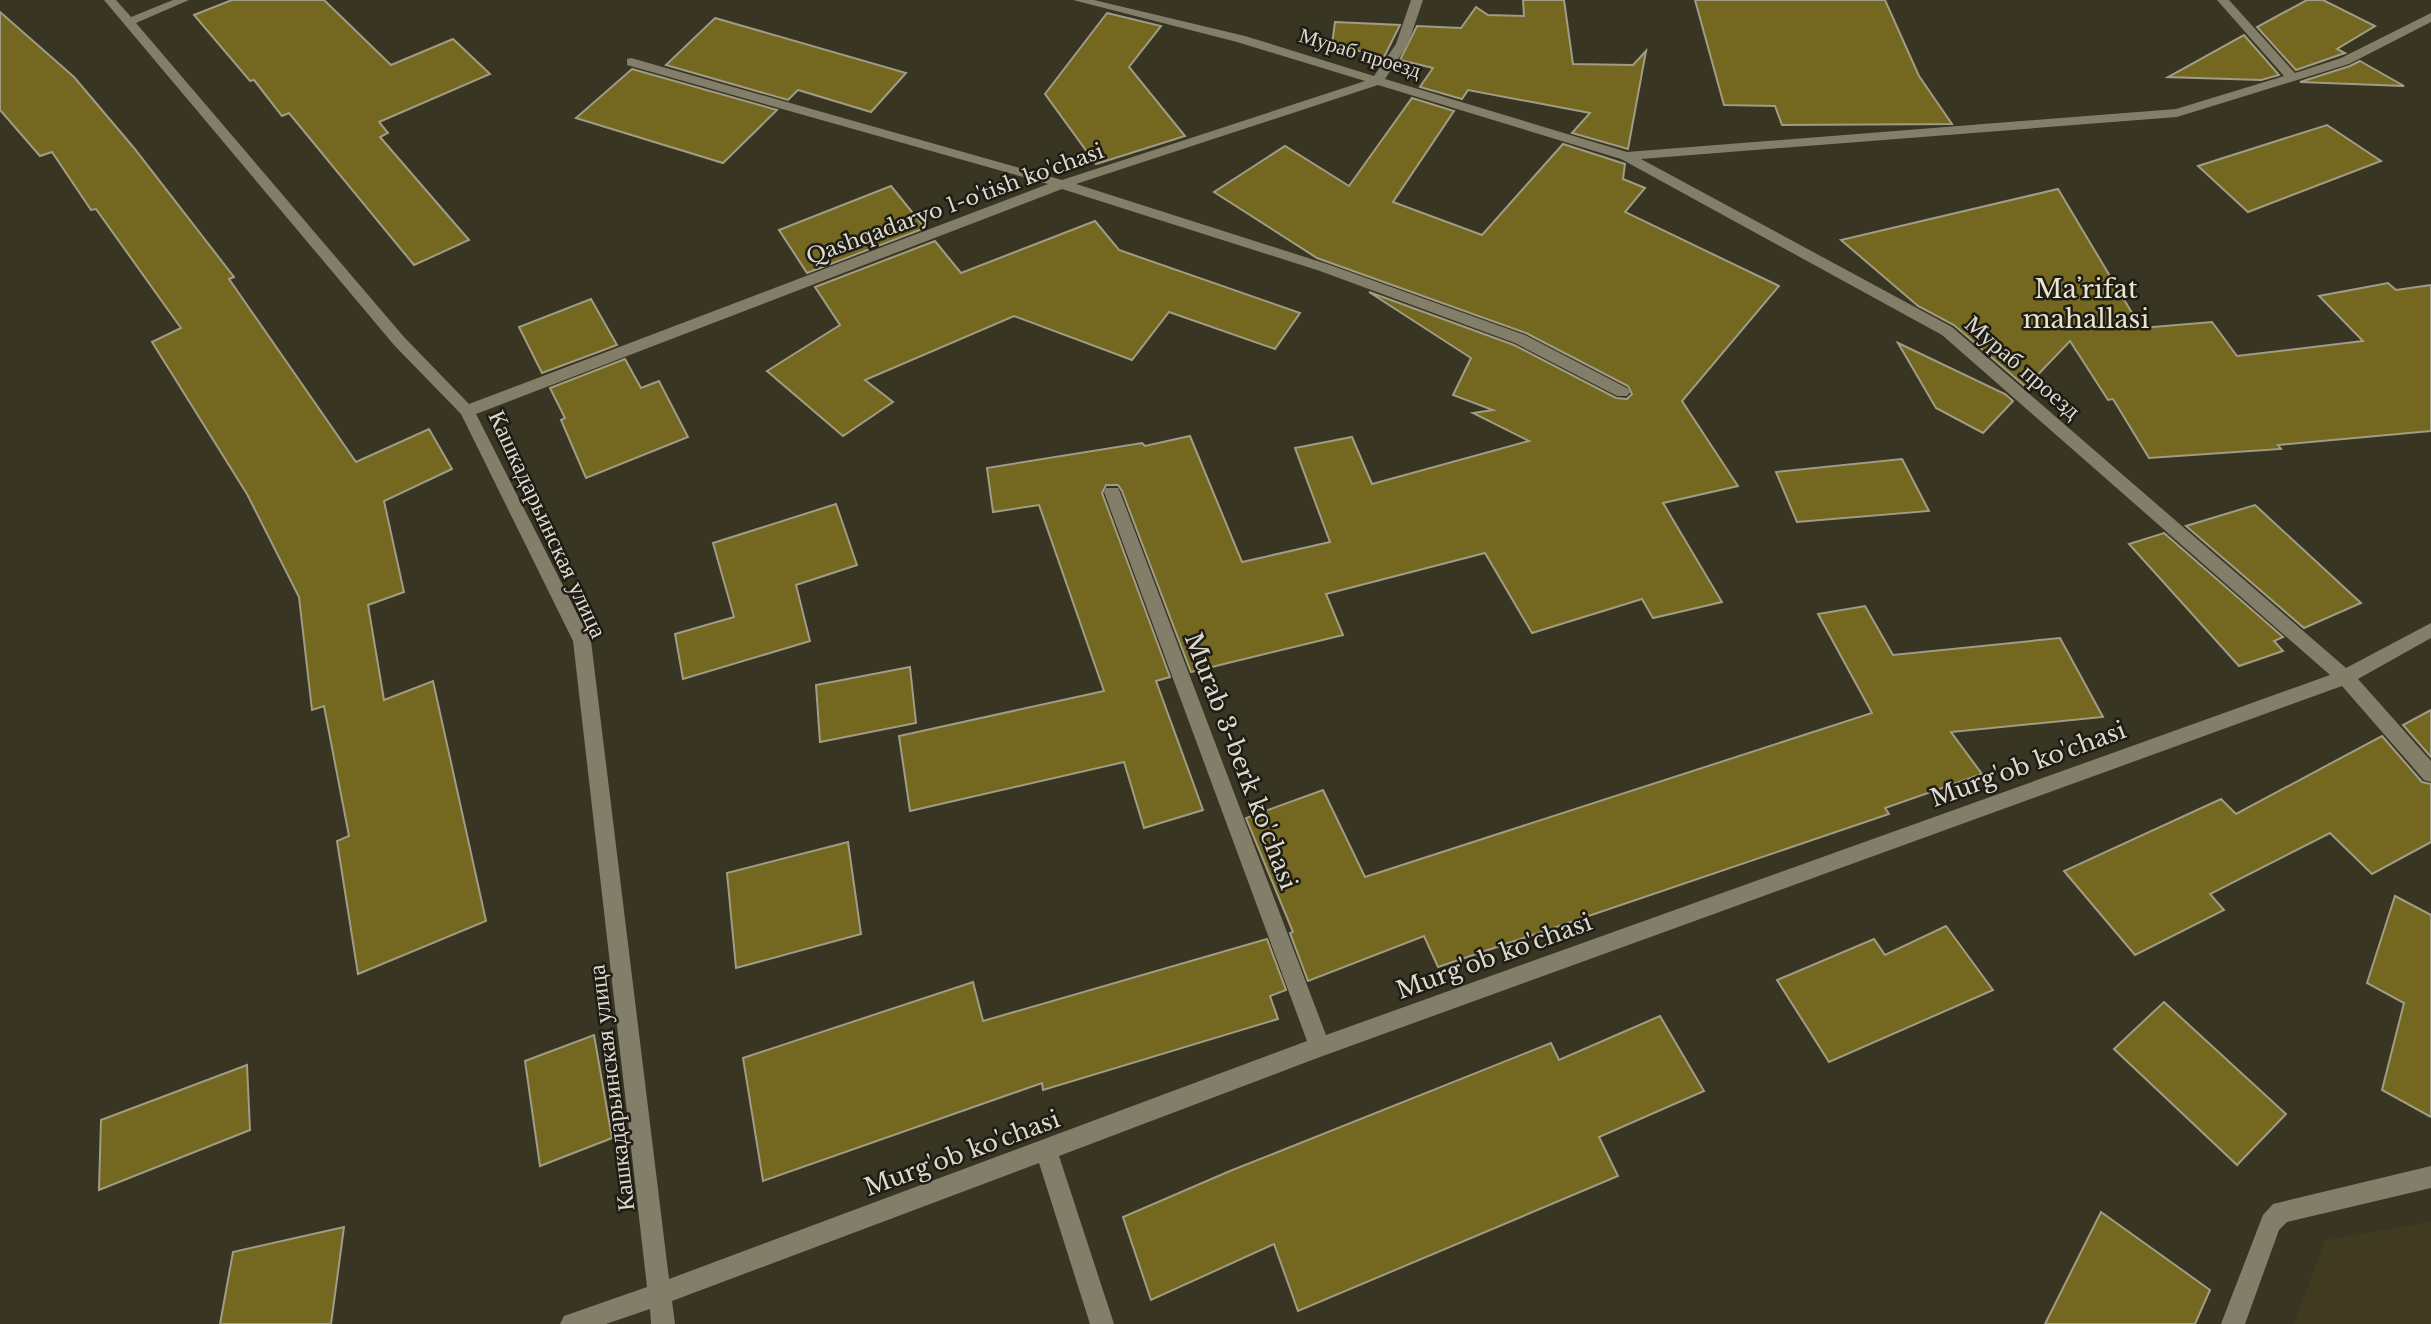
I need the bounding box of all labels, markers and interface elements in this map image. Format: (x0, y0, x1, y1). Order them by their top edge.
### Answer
street label: Мураб проезд (1296, 22, 1424, 84)
street label: Qashqadaryo 1-o'tish ko'chasi (803, 138, 1107, 270)
district label: Maʼrifat mahallasi (2023, 273, 2149, 335)
street label: Мураб проезд (1959, 309, 2087, 425)
street label: Кашкадарьинская улица (482, 405, 614, 643)
street label: Murab 3-berk ko'chasi (1179, 629, 1303, 893)
street label: Murg'ob ko'chasi (1926, 715, 2130, 813)
street label: Murg'ob ko'chasi (1392, 907, 1596, 1005)
street label: Кашкадарьинская улица (581, 963, 641, 1213)
street label: Murg'ob ko'chasi (860, 1104, 1064, 1202)

